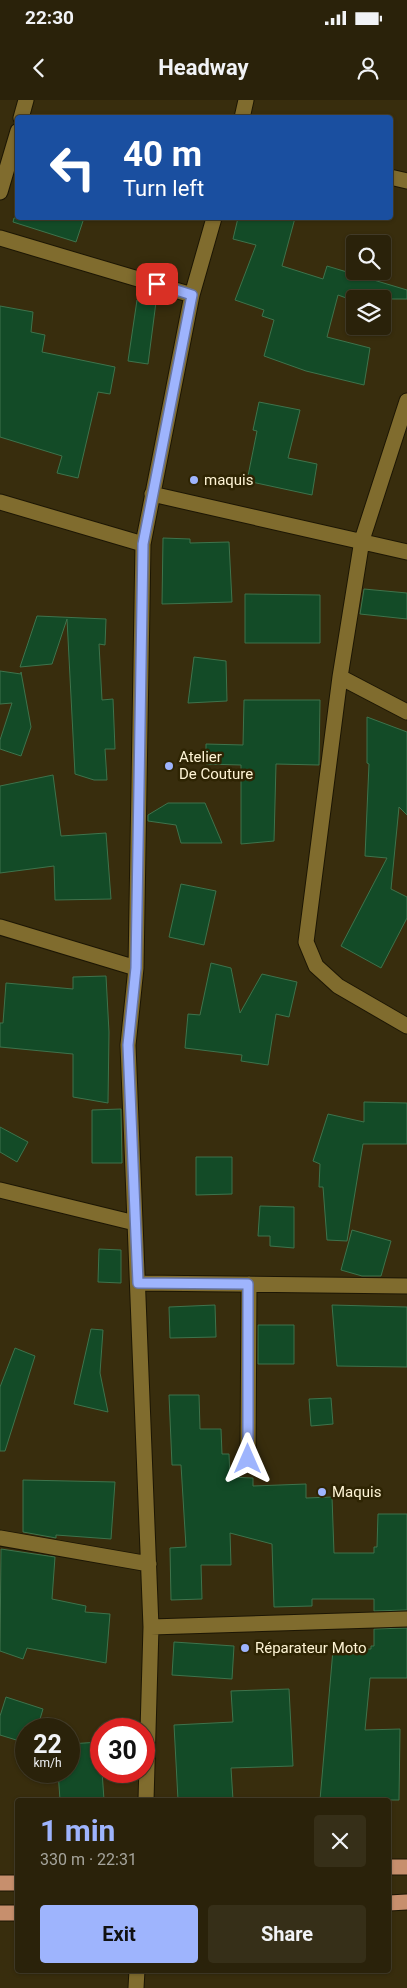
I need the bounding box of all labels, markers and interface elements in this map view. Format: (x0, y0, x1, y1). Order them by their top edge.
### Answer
text: 22:30 (25, 6, 74, 29)
icon: back (25, 54, 53, 82)
icon: person (354, 54, 382, 82)
text: Headway (158, 55, 249, 80)
text: 40 m (123, 134, 202, 175)
icon: left (40, 135, 105, 200)
text: Turn left (123, 176, 204, 201)
map controls (346, 235, 391, 335)
button: search (346, 235, 391, 280)
pin (136, 263, 178, 305)
icon: arrive (143, 270, 171, 298)
button: layers (346, 290, 391, 335)
place label: maquis (204, 471, 254, 489)
marker: maquis (188, 474, 200, 486)
place label: Atelier De Couture (179, 748, 253, 783)
marker: Atelier De Couture (163, 760, 175, 772)
position arrow (221, 1432, 273, 1484)
place label: Maquis (332, 1483, 381, 1501)
marker: Maquis (316, 1486, 328, 1498)
place label: Réparateur Moto (255, 1639, 367, 1657)
marker: Réparateur Moto (239, 1642, 251, 1654)
speed limit sign: 30 (90, 1718, 155, 1783)
text: 22 (33, 1730, 62, 1759)
text: km/h (33, 1756, 62, 1770)
text: 1 min (40, 1813, 115, 1848)
button: close (314, 1815, 366, 1867)
text: 330 m · 22:31 (40, 1850, 137, 1869)
button: Exit (40, 1905, 198, 1963)
button: Share (208, 1905, 366, 1963)

